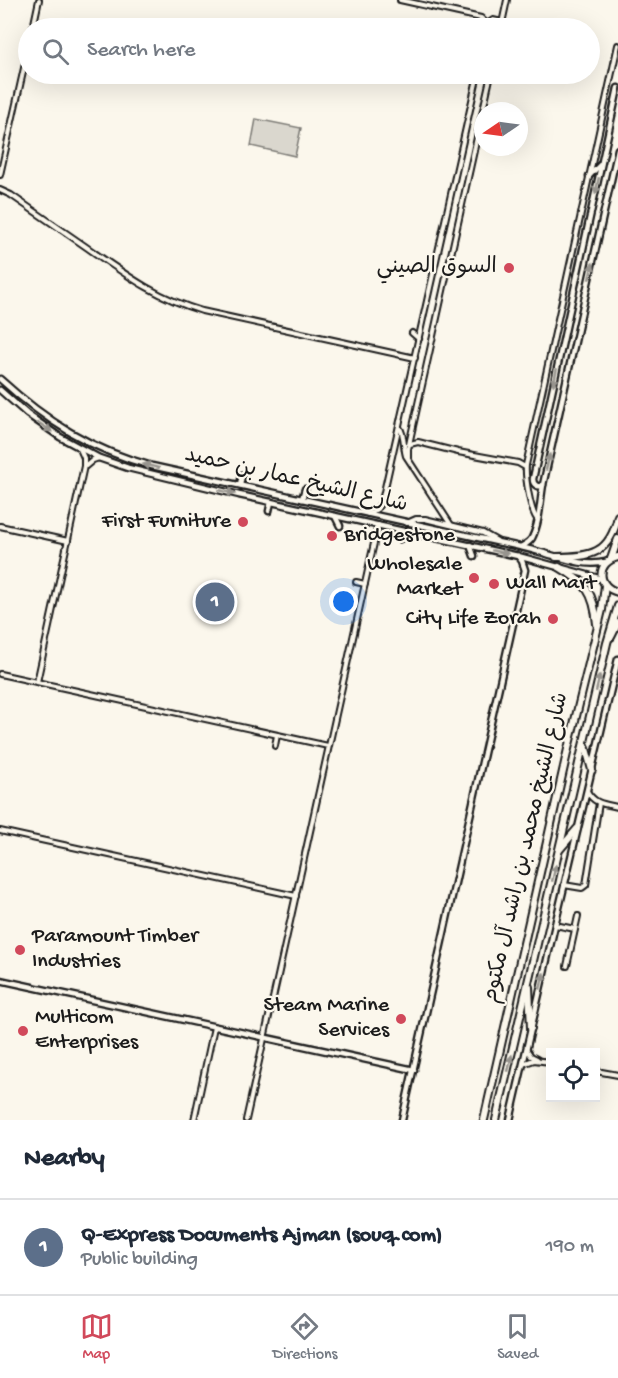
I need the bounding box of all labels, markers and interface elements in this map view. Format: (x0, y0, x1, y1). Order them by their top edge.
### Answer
search box (18, 18, 600, 84)
icon: search (39, 35, 72, 68)
text: Search here (87, 38, 195, 64)
north arrow (474, 102, 528, 156)
one-way arrow (591, 177, 601, 195)
place label: السوق الصيني (376, 255, 497, 284)
marker: السوق الصيني (502, 261, 516, 275)
one-way arrow (587, 262, 597, 281)
one-way arrow (550, 367, 559, 386)
one-way arrow (37, 421, 53, 433)
street label: شارع الشيخ عمار بن حميد (182, 443, 410, 519)
one-way arrow (544, 452, 554, 471)
one-way arrow (141, 460, 160, 470)
one-way arrow (218, 488, 237, 497)
place label: First Furniture (101, 509, 232, 535)
marker: First Furniture (236, 515, 250, 529)
place label: Bridgestone (343, 523, 456, 549)
marker: Bridgestone (325, 529, 339, 543)
one-way arrow (491, 548, 510, 557)
place label: Wholesale Market (367, 552, 464, 603)
marker: Wholesale Market (467, 571, 481, 585)
place label: Wall Mart (506, 571, 598, 597)
marker: Wall Mart (487, 577, 501, 591)
pin: 1 (196, 580, 234, 624)
your location (329, 587, 358, 616)
place label: City Life Zorah (406, 606, 541, 632)
marker: City Life Zorah (546, 612, 560, 626)
one-way arrow (593, 674, 603, 692)
street label: شارع الشيخ محمد بن راشد آل مكتوم (477, 690, 576, 1006)
one-way arrow (550, 864, 560, 882)
place label: Paramount Timber Industries (31, 924, 200, 975)
marker: Paramount Timber Industries (13, 943, 27, 957)
one-way arrow (537, 972, 547, 990)
place label: Steam Marine Services (264, 993, 390, 1044)
place label: Multicom Enterprises (35, 1005, 139, 1056)
marker: Steam Marine Services (394, 1012, 408, 1026)
marker: Multicom Enterprises (16, 1024, 30, 1038)
map controls (546, 1048, 600, 1102)
button: locate (546, 1048, 600, 1102)
one-way arrow (505, 1054, 515, 1072)
text: Nearby (24, 1144, 105, 1175)
text: Q-Express Documents Ajman (souq.com) (81, 1223, 442, 1249)
text: 1 (39, 1236, 48, 1259)
text: 190 m (546, 1236, 594, 1259)
text: Public building (81, 1249, 198, 1272)
tab: Map (80, 1310, 113, 1365)
tab: Directions (272, 1310, 338, 1365)
tab: Saved (497, 1310, 538, 1365)

